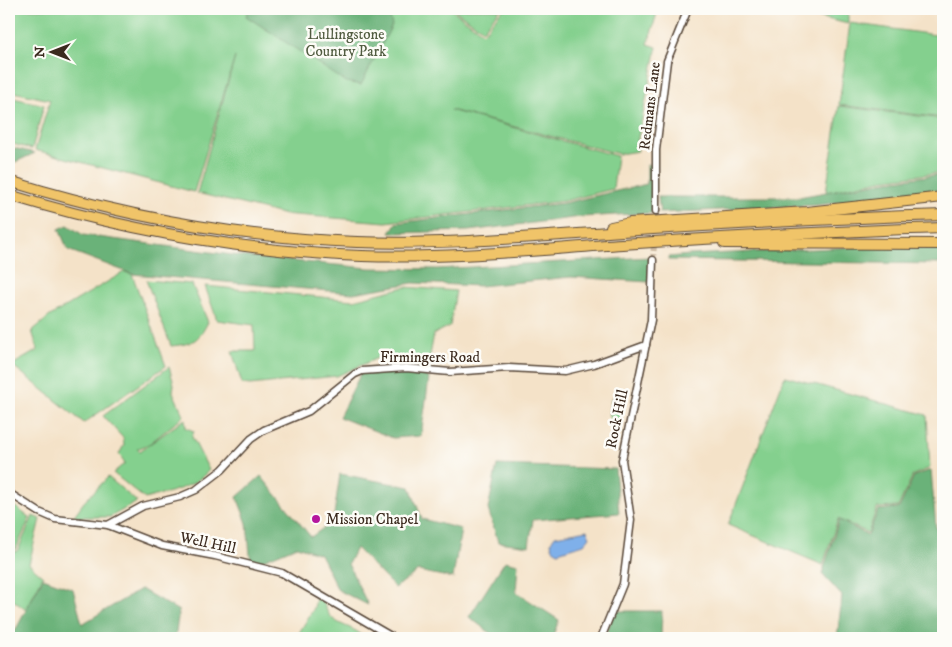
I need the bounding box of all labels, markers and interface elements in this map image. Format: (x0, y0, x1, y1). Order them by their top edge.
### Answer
park label: Lullingstone Country Park (305, 25, 387, 61)
north arrow (28, 28, 78, 78)
text: N (31, 46, 49, 58)
street label: Redmans Lane (635, 61, 665, 151)
street label: Firmingers Road (380, 348, 481, 367)
street label: Rock Hill (601, 387, 633, 450)
place label: Mission Chapel (326, 510, 419, 529)
marker: Mission Chapel (310, 513, 322, 525)
street label: Well Hill (177, 528, 238, 558)

